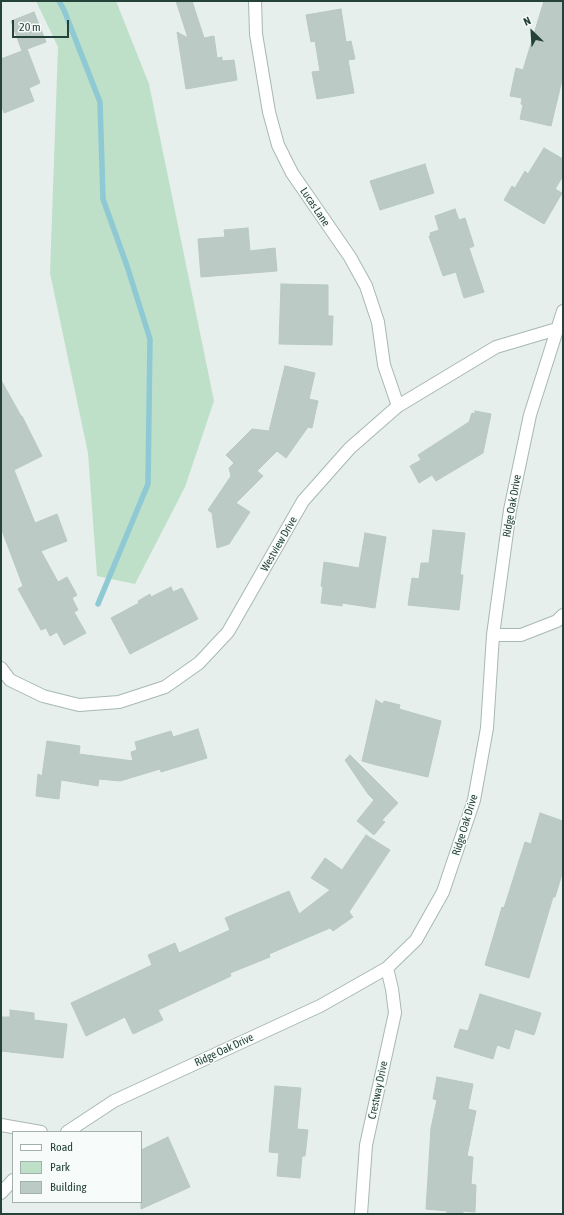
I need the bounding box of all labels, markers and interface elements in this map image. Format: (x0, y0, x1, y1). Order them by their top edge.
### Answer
scale bar (14, 12, 71, 38)
north arrow (512, 12, 552, 52)
text: N (521, 14, 532, 28)
text: 20 m (19, 20, 41, 34)
street label: Lucas Lane (297, 185, 333, 229)
street label: Ridge Oak Drive (500, 474, 524, 538)
street label: Westview Drive (258, 514, 300, 574)
street label: Ridge Oak Drive (449, 793, 481, 857)
street label: Ridge Oak Drive (192, 1031, 256, 1069)
street label: Crestway Drive (365, 1060, 391, 1120)
legend (12, 1131, 142, 1203)
text: Road (50, 1140, 73, 1154)
text: Park (50, 1160, 70, 1174)
text: Building (50, 1180, 87, 1194)

